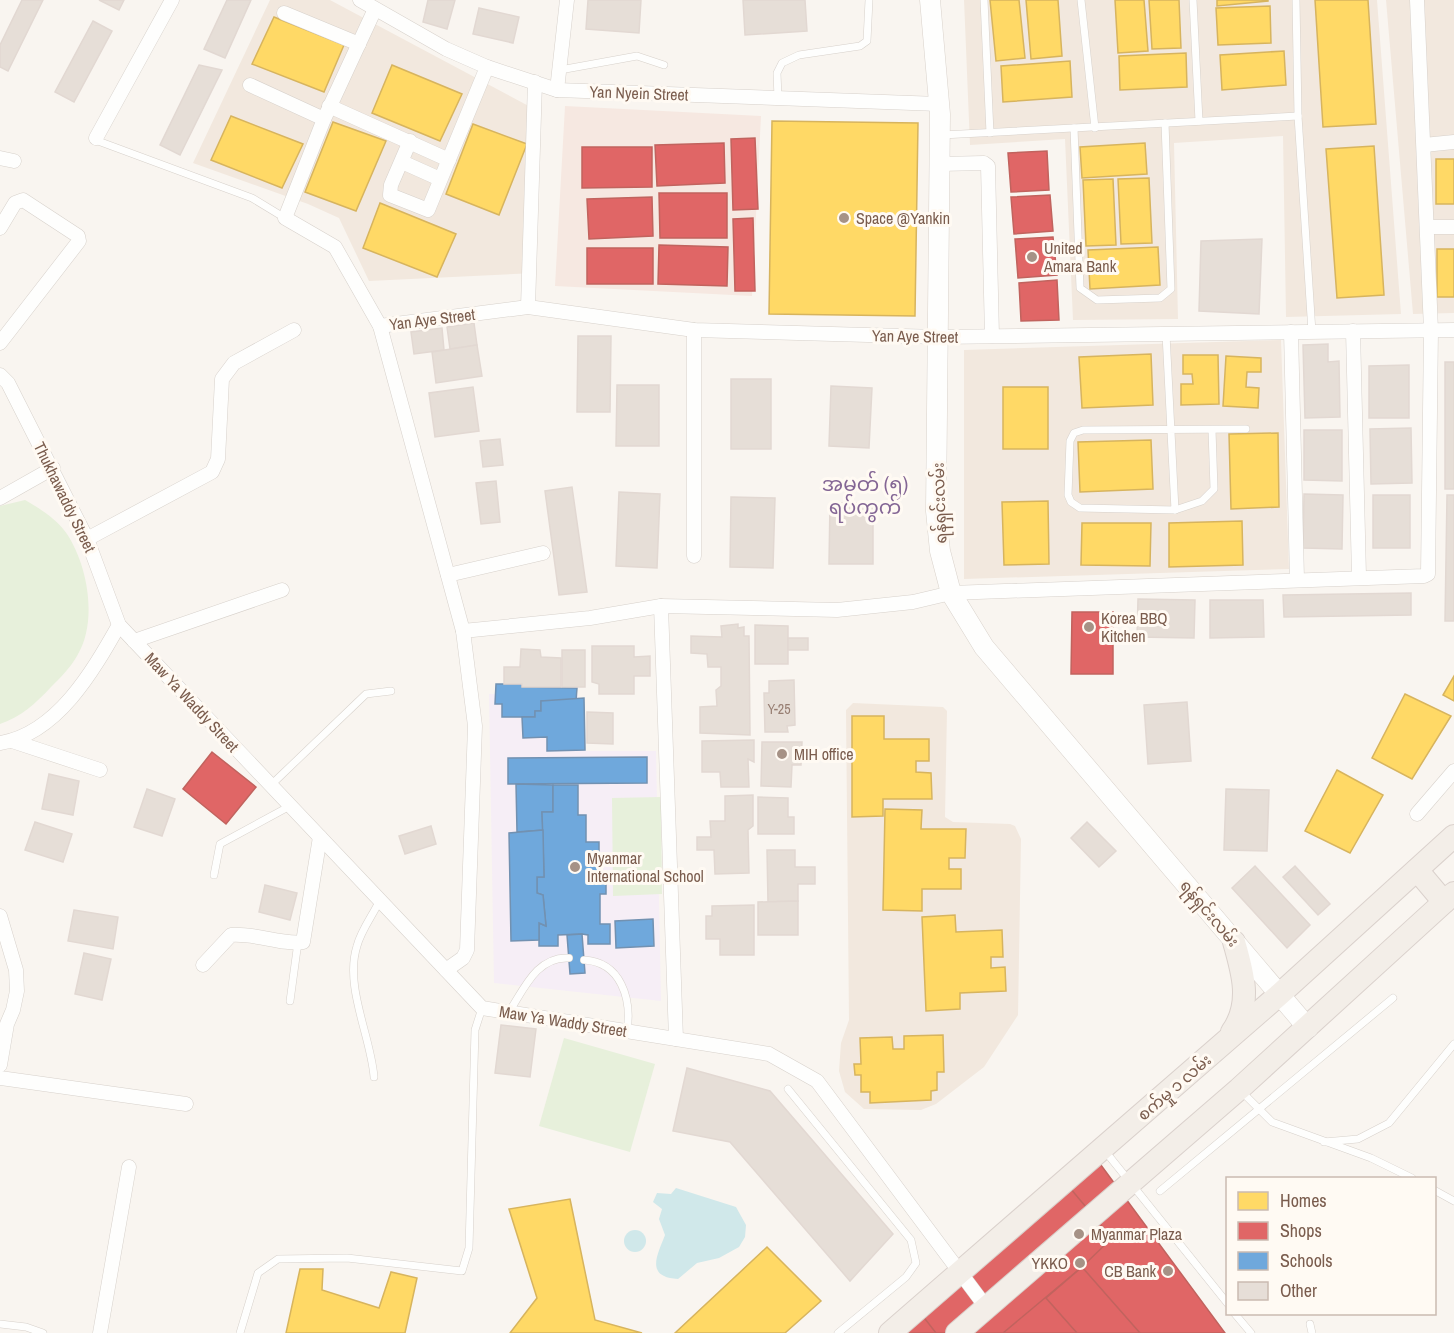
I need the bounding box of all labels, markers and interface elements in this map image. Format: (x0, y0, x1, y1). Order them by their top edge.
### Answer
street label: Yan Nyein Street (589, 80, 689, 106)
place label: Space @Yankin (856, 207, 950, 229)
marker: Space @Yankin (837, 211, 851, 225)
place label: United Amara Bank (1043, 237, 1117, 277)
marker: United Amara Bank (1025, 250, 1039, 264)
street label: Yan Aye Street (388, 303, 477, 335)
street label: Yan Aye Street (872, 324, 959, 348)
street label: Thukhawaddy Street (29, 438, 101, 556)
street label: ရန်ရှင်းလမ်း (927, 462, 955, 544)
district label: အမှတ် (၅) ရပ်ကွက် (822, 470, 908, 523)
place label: Korea BBQ Kitchen (1101, 607, 1167, 647)
marker: Korea BBQ Kitchen (1082, 620, 1096, 634)
street label: Maw Ya Waddy Street (140, 647, 244, 757)
house number: Y-25 (767, 700, 791, 718)
place label: MIH office (794, 743, 854, 765)
marker: MIH office (775, 747, 789, 761)
place label: Myanmar International School (587, 847, 704, 887)
marker: Myanmar International School (568, 860, 582, 874)
street label: ရန်ရှင်းလမ်း (1172, 875, 1245, 954)
street label: Maw Ya Waddy Street (498, 1000, 629, 1042)
street label: စက်မှု ၁ လမ်း (1132, 1049, 1218, 1127)
legend (1226, 1177, 1436, 1315)
text: Homes (1280, 1188, 1327, 1213)
text: Shops (1280, 1218, 1322, 1243)
place label: Myanmar Plaza (1091, 1223, 1183, 1245)
marker: Myanmar Plaza (1072, 1227, 1086, 1241)
text: Schools (1280, 1248, 1333, 1273)
place label: YKKO (1032, 1252, 1068, 1274)
marker: YKKO (1073, 1256, 1087, 1270)
place label: CB Bank (1104, 1260, 1156, 1282)
marker: CB Bank (1161, 1264, 1175, 1278)
text: Other (1280, 1278, 1317, 1303)

